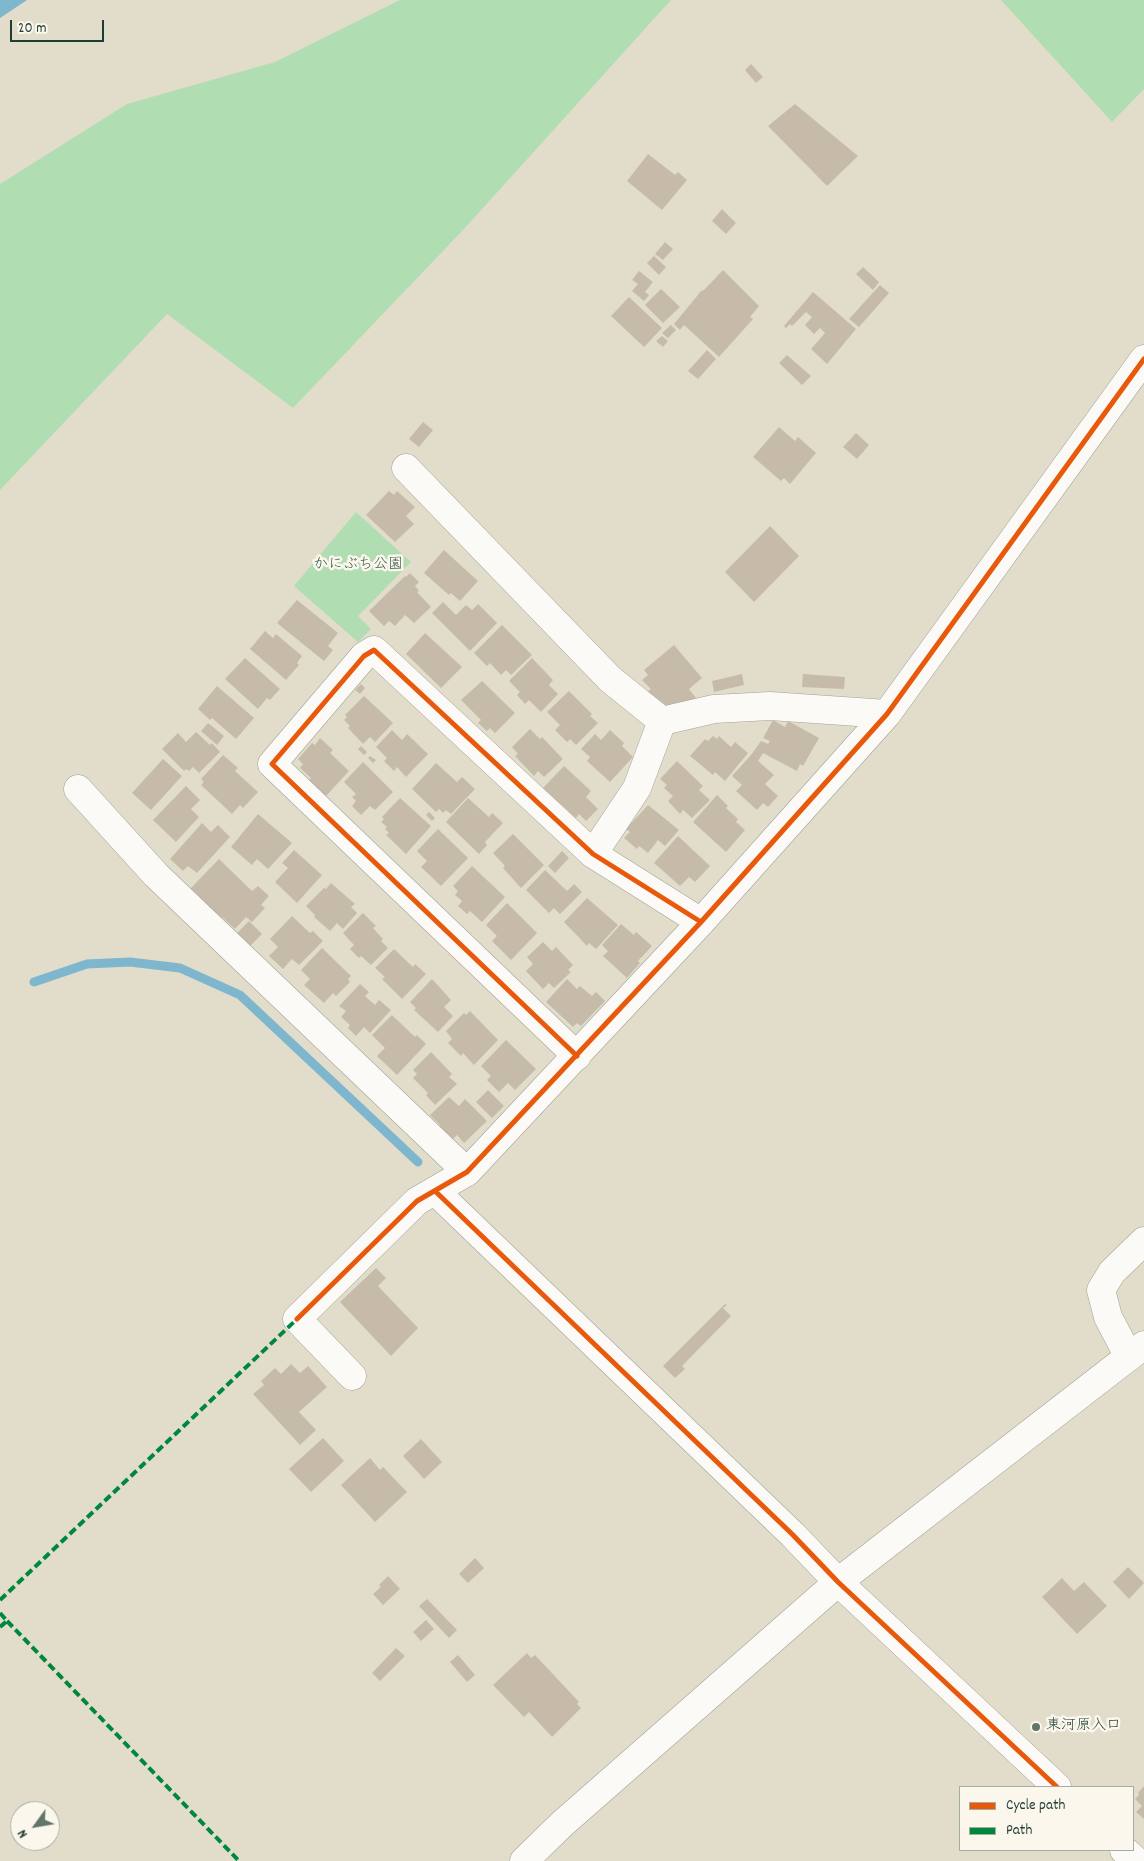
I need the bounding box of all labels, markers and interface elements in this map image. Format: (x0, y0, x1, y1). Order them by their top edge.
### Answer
scale bar (12, 10, 106, 42)
text: 20 m (18, 18, 46, 40)
park label: かにぶち公園 (313, 557, 403, 575)
place label: 東河原入口 (1046, 1718, 1121, 1736)
marker: 東河原入口 (1030, 1721, 1042, 1733)
legend (959, 1786, 1134, 1851)
text: Cycle path (1006, 1795, 1065, 1817)
north arrow (10, 1801, 60, 1851)
text: Path (1006, 1820, 1032, 1842)
text: N (13, 1825, 33, 1842)

